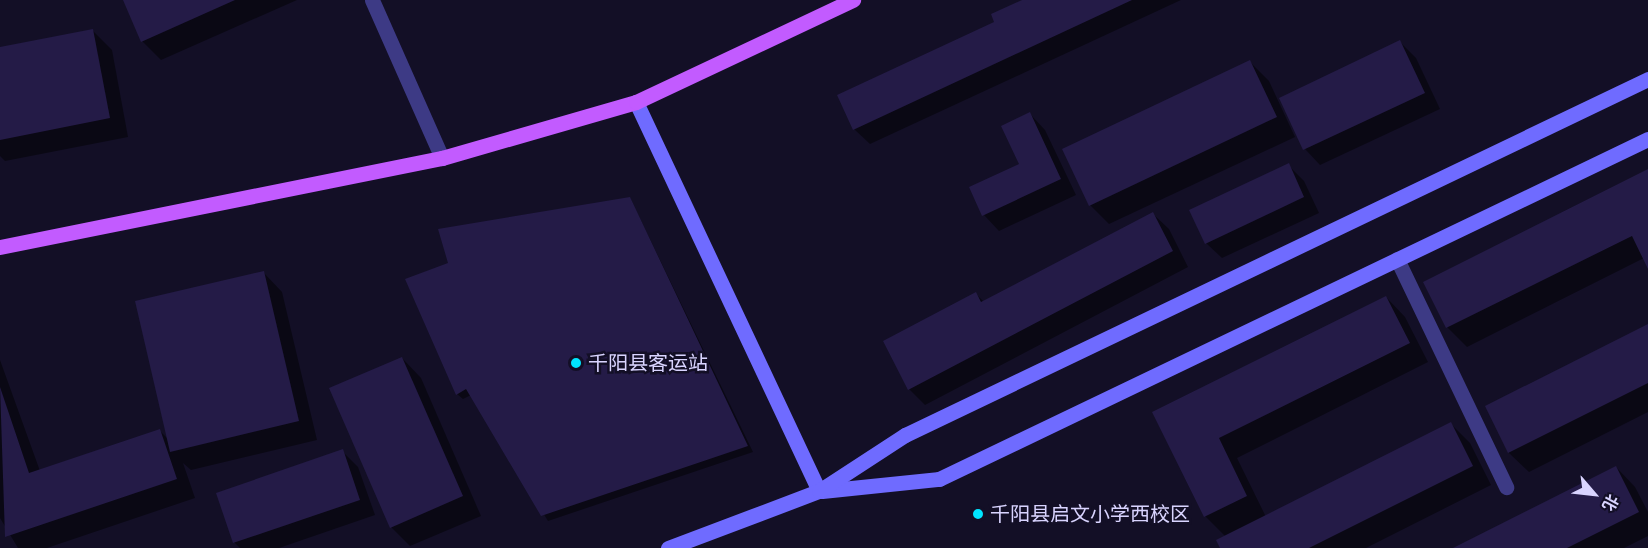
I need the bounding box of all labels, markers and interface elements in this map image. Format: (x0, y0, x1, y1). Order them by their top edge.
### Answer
place label: 千阳县客运站 (588, 351, 708, 375)
marker: 千阳县客运站 (569, 356, 583, 370)
north arrow (1564, 464, 1624, 524)
text: 北 (1599, 492, 1622, 514)
place label: 千阳县启文小学西校区 (990, 502, 1190, 526)
marker: 千阳县启文小学西校区 (971, 507, 985, 521)

